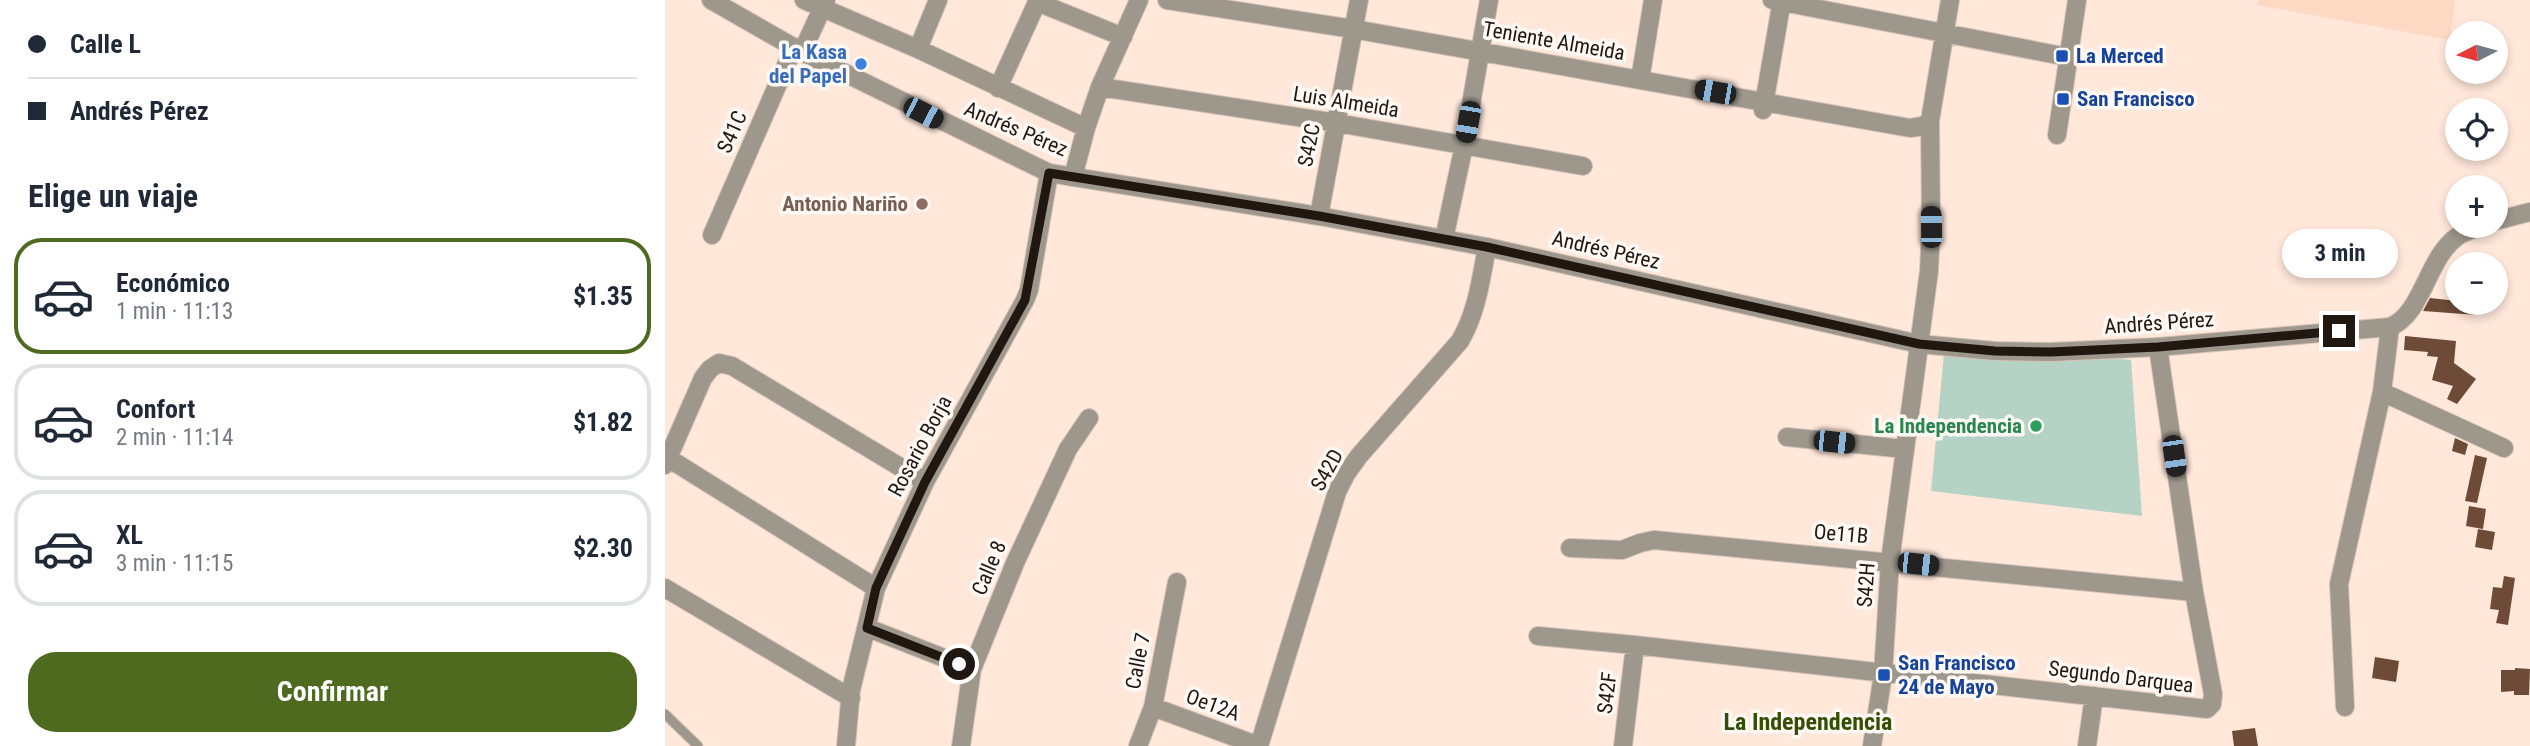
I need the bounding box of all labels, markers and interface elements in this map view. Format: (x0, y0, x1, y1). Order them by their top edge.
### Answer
street label: Teniente Almeida (1481, 17, 1627, 65)
north arrow (2445, 21, 2508, 84)
map controls (2445, 21, 2508, 315)
text: Calle L (70, 29, 141, 59)
place label: La Kasa del Papel (769, 40, 847, 88)
place label: La Merced (2076, 44, 2164, 68)
marker: La Merced (2054, 48, 2070, 64)
marker: La Kasa del Papel (853, 56, 869, 72)
car (1693, 78, 1738, 106)
street label: Luis Almeida (1291, 82, 1401, 122)
place label: San Francisco (2077, 87, 2195, 111)
marker: San Francisco (2055, 91, 2071, 107)
car (900, 94, 947, 132)
text: Andrés Pérez (70, 96, 209, 126)
street label: Andrés Pérez (961, 97, 1071, 161)
button: locate (2445, 98, 2508, 161)
car (1455, 99, 1482, 145)
street label: S41C (712, 107, 752, 157)
street label: S42C (1293, 121, 1325, 169)
button: + (2445, 175, 2508, 238)
text: Elige un viaje (28, 177, 198, 215)
place label: Antonio Nariño (782, 192, 908, 216)
marker: Antonio Nariño (914, 196, 930, 212)
car (1921, 206, 1942, 248)
street label: Andrés Pérez (1550, 226, 1662, 274)
callout: 3 min (2281, 230, 2397, 278)
text: 3 min (2314, 240, 2366, 267)
button: − (2445, 252, 2508, 315)
icon: car (32, 265, 95, 328)
text: Económico (116, 268, 230, 298)
text: $1.35 (573, 281, 633, 311)
text: 1 min · 11:13 (116, 298, 233, 325)
street label: Andrés Pérez (2103, 307, 2215, 339)
route end (2323, 315, 2355, 347)
icon: car (32, 391, 95, 454)
street label: Rosario Borja (883, 391, 957, 501)
text: Confort (116, 394, 195, 424)
text: $1.82 (573, 407, 633, 437)
place label: La Independencia (1874, 414, 2022, 438)
marker: La Independencia (2028, 418, 2044, 434)
text: 2 min · 11:14 (116, 424, 233, 451)
car (1813, 429, 1856, 455)
car (2161, 434, 2188, 478)
street label: S42D (1306, 445, 1348, 495)
icon: car (32, 517, 95, 580)
text: XL (116, 520, 143, 550)
street label: Oe11B (1813, 520, 1869, 548)
text: $2.30 (573, 533, 633, 563)
street label: Calle 8 (967, 537, 1011, 599)
text: 3 min · 11:15 (116, 550, 233, 577)
car (1897, 551, 1940, 577)
street label: S42H (1852, 562, 1880, 608)
street label: Calle 7 (1121, 631, 1155, 691)
route start (943, 648, 975, 680)
place label: San Francisco 24 de Mayo (1898, 651, 2016, 699)
button: Confirmar (28, 652, 637, 732)
street label: Segundo Darquea (2047, 656, 2195, 698)
marker: San Francisco 24 de Mayo (1876, 667, 1892, 683)
street label: S42F (1593, 671, 1621, 715)
street label: Oe12A (1183, 684, 1243, 726)
district label: La Independencia (1724, 708, 1892, 736)

